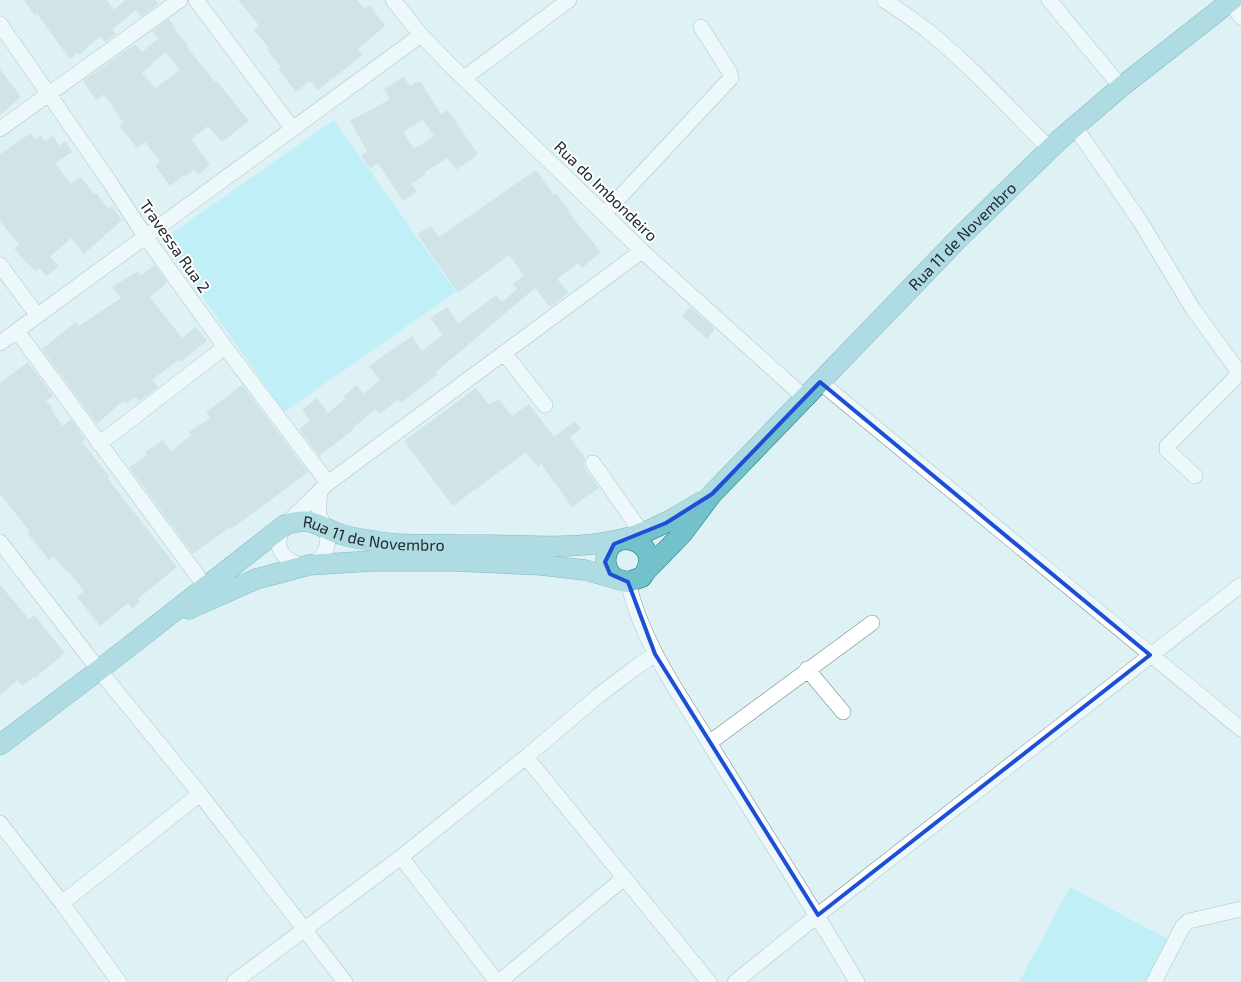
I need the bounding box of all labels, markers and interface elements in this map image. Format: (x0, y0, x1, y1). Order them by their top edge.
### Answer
street label: Rua do Imbondeiro (551, 137, 662, 245)
street label: Rua 11 de Novembro (904, 178, 1020, 294)
street label: Travessa Rua 2 (136, 196, 214, 296)
street label: Rua 11 de Novembro (302, 511, 445, 554)

